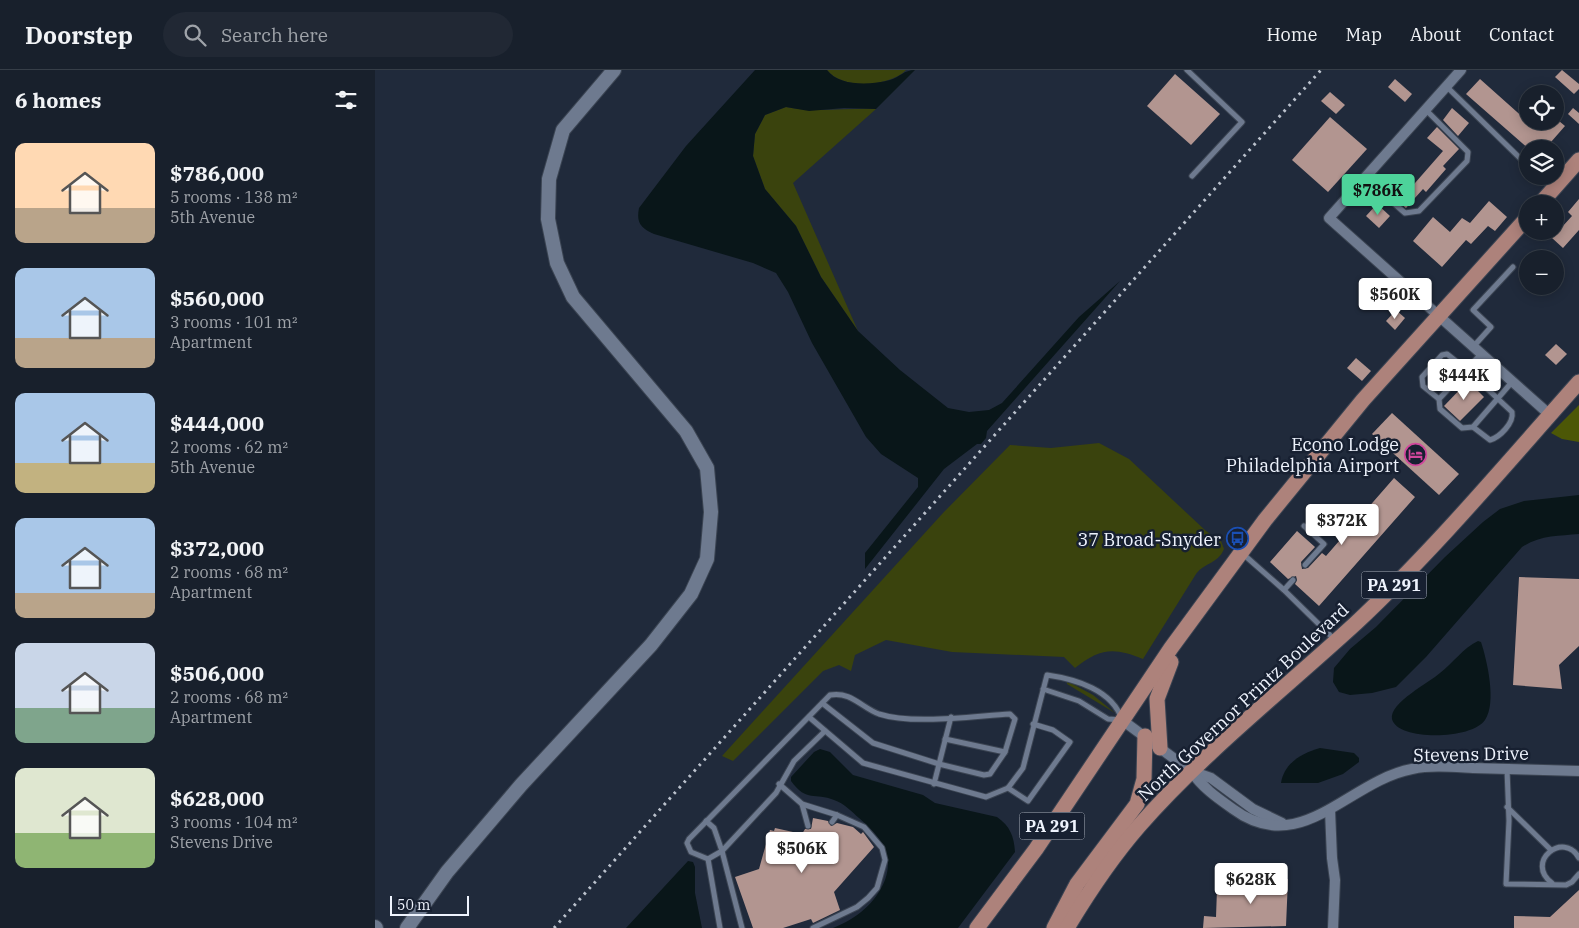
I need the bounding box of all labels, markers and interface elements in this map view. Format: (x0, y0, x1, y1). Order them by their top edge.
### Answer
search box (163, 12, 513, 57)
text: Doorstep (25, 19, 133, 51)
icon: search (181, 21, 209, 49)
text: Search here (221, 23, 328, 47)
text: Home (1266, 23, 1318, 46)
text: Map (1346, 23, 1382, 46)
text: About (1410, 23, 1461, 46)
text: Contact (1489, 23, 1554, 46)
map controls (1519, 85, 1564, 295)
button: locate (1519, 85, 1564, 130)
text: 6 homes (15, 86, 101, 114)
icon: filters (332, 86, 360, 114)
button: layers (1519, 140, 1564, 185)
text: $786,000 (170, 159, 264, 187)
icon: home (55, 163, 115, 223)
pin: $786K (1343, 174, 1413, 216)
text: $786K (1353, 180, 1403, 200)
text: 5 rooms · 138 m² (170, 187, 298, 207)
button: + (1519, 195, 1564, 240)
text: 5th Avenue (170, 207, 255, 227)
button: − (1519, 250, 1564, 295)
pin: $560K (1360, 278, 1430, 320)
text: $560,000 (170, 284, 264, 312)
text: $560K (1370, 284, 1420, 304)
icon: home (55, 288, 115, 348)
text: 3 rooms · 101 m² (170, 312, 298, 332)
text: Apartment (170, 332, 252, 352)
pin: $444K (1429, 358, 1499, 401)
text: $444K (1439, 365, 1489, 385)
text: $444,000 (170, 409, 264, 437)
icon: home (55, 413, 115, 473)
place label: Econo Lodge Philadelphia Airport (1226, 433, 1399, 477)
text: 2 rooms · 62 m² (170, 437, 288, 457)
hotel icon: Econo Lodge Philadelphia Airport (1403, 442, 1427, 466)
text: 5th Avenue (170, 457, 255, 477)
pin: $372K (1307, 504, 1377, 546)
text: $372K (1317, 510, 1367, 530)
bus stop icon: 37 Broad-Snyder (1225, 527, 1249, 551)
place label: 37 Broad-Snyder (1077, 528, 1221, 551)
text: $372,000 (170, 534, 264, 562)
icon: home (55, 538, 115, 598)
text: 2 rooms · 68 m² (170, 562, 288, 582)
road number: PA 291 (1361, 572, 1427, 598)
text: Apartment (170, 582, 252, 602)
street label: North Governor Printz Boulevard (1133, 598, 1353, 806)
text: $506,000 (170, 659, 264, 687)
icon: home (55, 663, 115, 723)
text: 2 rooms · 68 m² (170, 687, 288, 707)
text: Apartment (170, 707, 252, 727)
street label: Stevens Drive (1413, 741, 1529, 767)
text: $628,000 (170, 784, 264, 812)
icon: home (55, 788, 115, 848)
text: 3 rooms · 104 m² (170, 812, 298, 832)
road number: PA 291 (1019, 812, 1085, 839)
text: Stevens Drive (170, 832, 273, 852)
pin: $506K (767, 832, 837, 874)
text: $506K (777, 838, 827, 858)
pin: $628K (1216, 862, 1286, 905)
text: $628K (1226, 869, 1276, 889)
scale bar (390, 893, 469, 916)
text: 50 m (397, 896, 430, 914)

